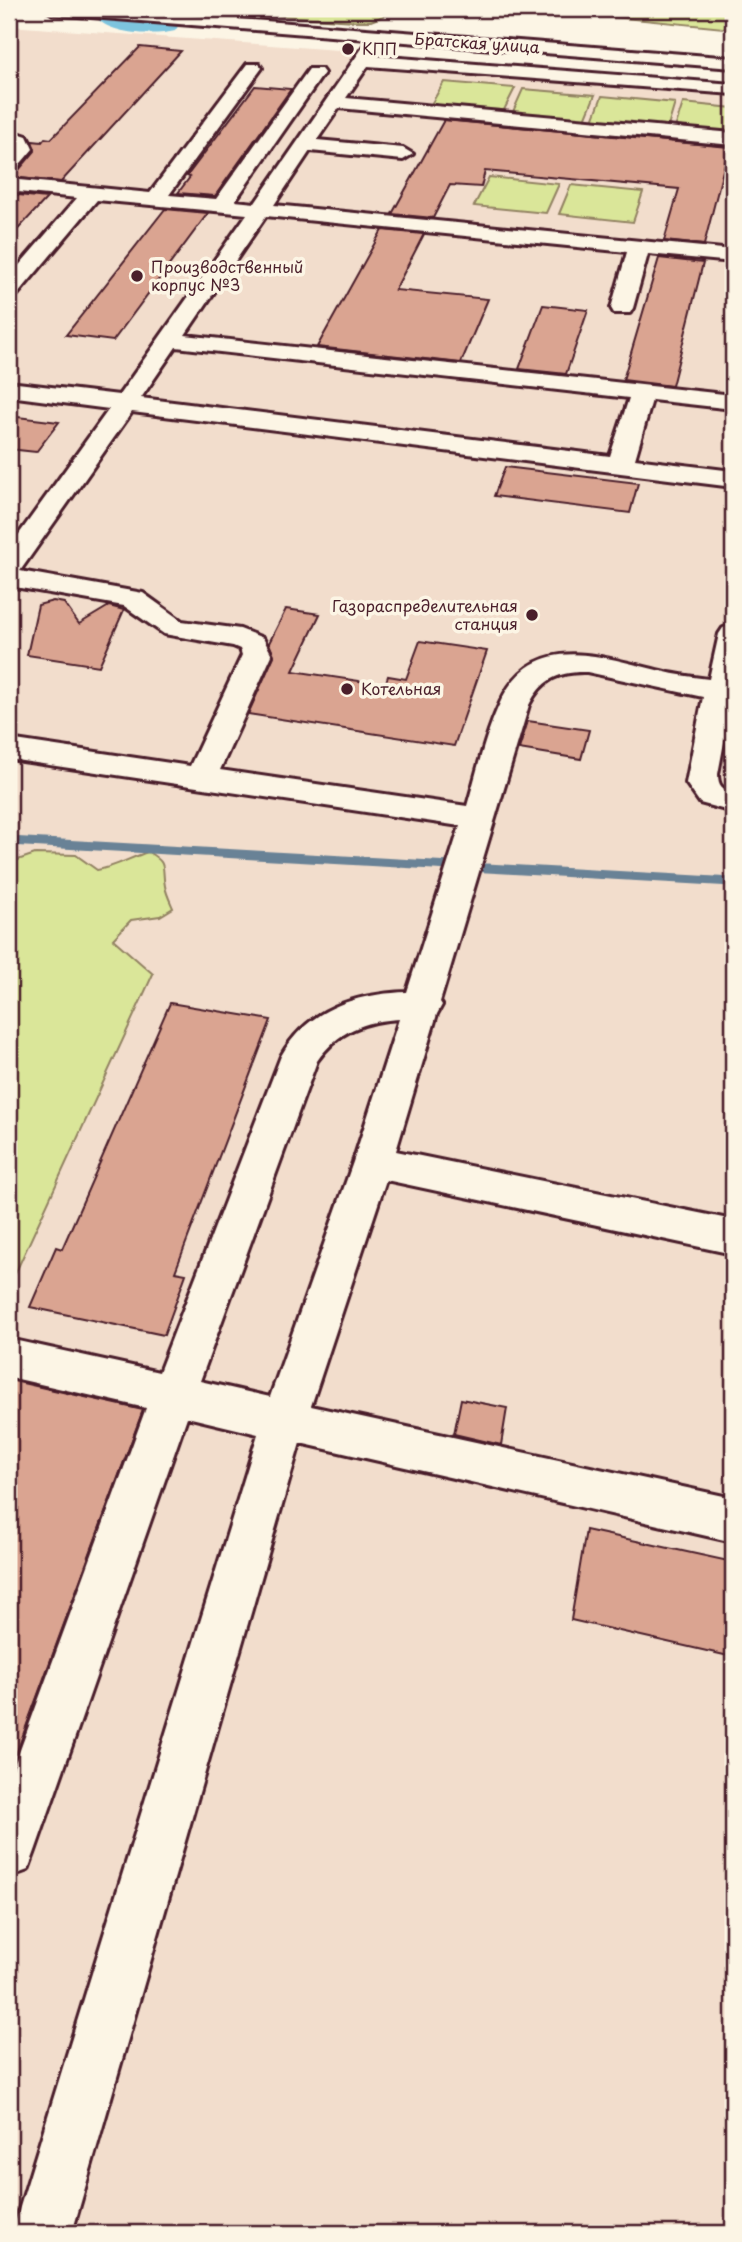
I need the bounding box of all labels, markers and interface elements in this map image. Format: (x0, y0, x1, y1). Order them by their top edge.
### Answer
street label: Братская улица (413, 26, 541, 58)
place label: КПП (362, 36, 397, 60)
marker: КПП (340, 41, 356, 57)
place label: Производственный корпус №3 (151, 254, 303, 296)
marker: Производственный корпус №3 (129, 268, 145, 284)
place label: Газораспределительная станция (332, 593, 518, 635)
marker: Газораспределительная станция (524, 607, 540, 623)
place label: Котельная (361, 676, 442, 700)
marker: Котельная (339, 681, 355, 697)

